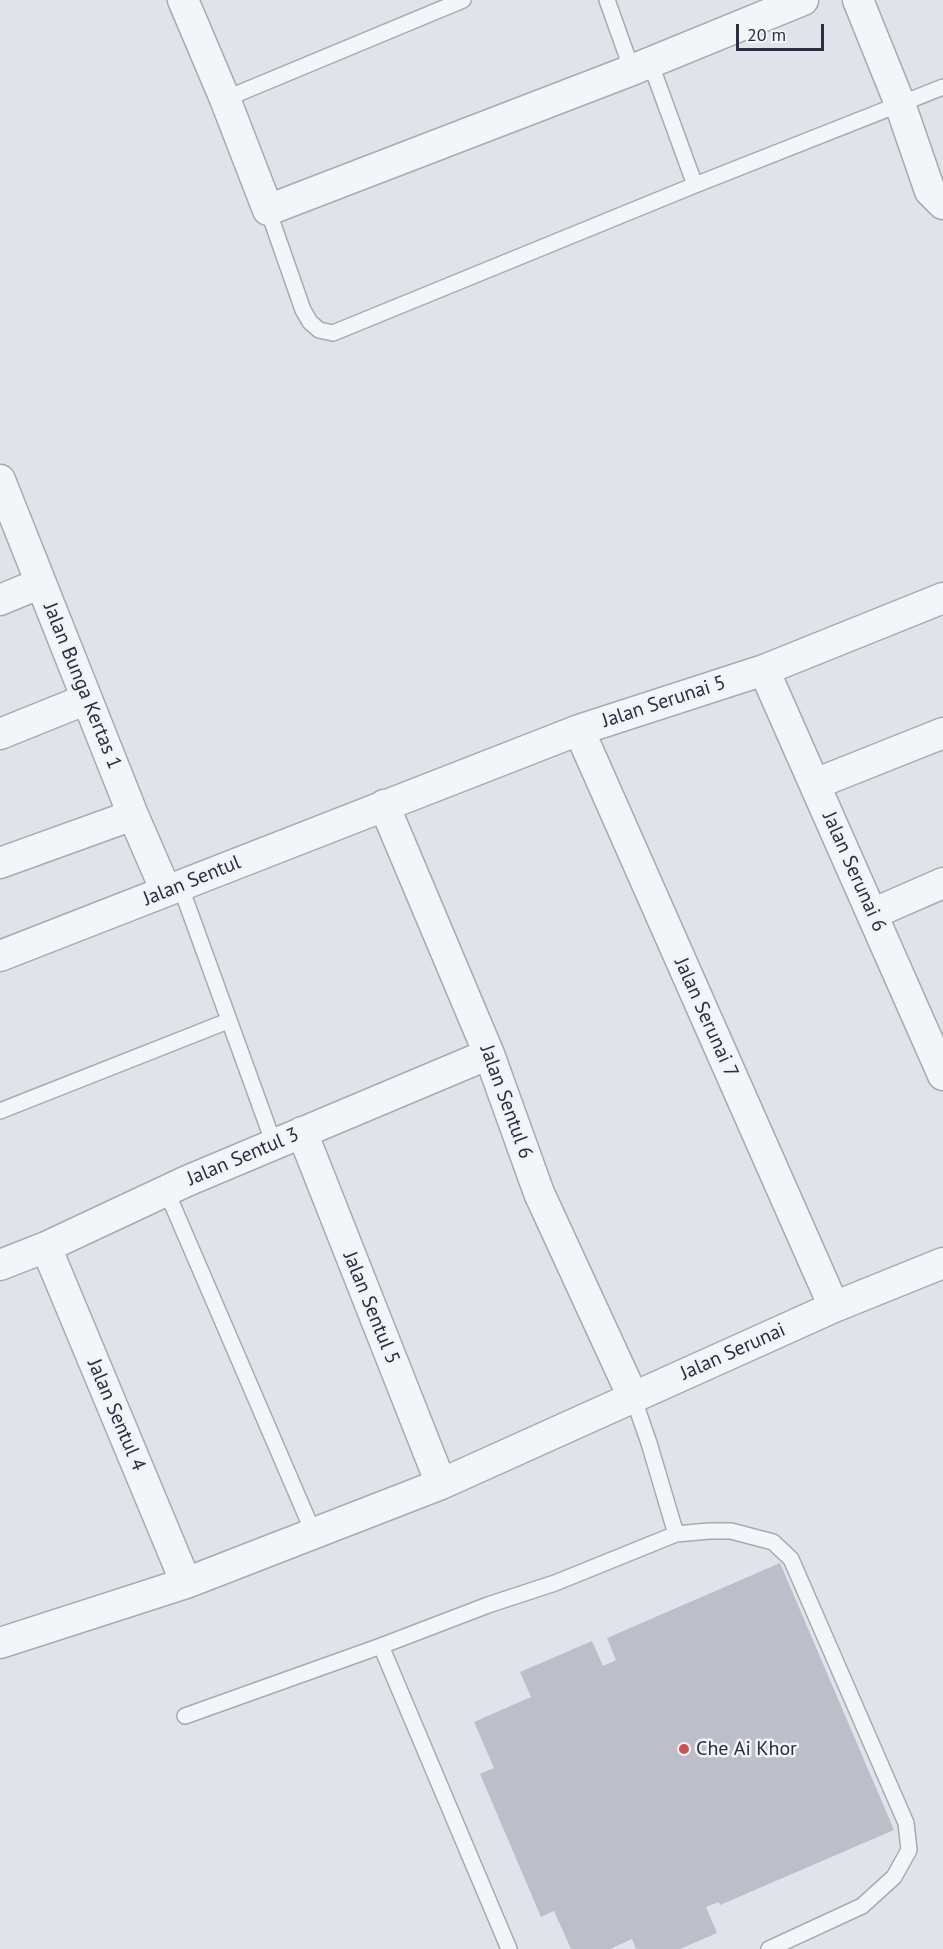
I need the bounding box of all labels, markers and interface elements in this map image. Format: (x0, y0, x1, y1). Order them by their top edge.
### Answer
scale bar (739, 12, 828, 50)
text: 20 m (747, 23, 786, 46)
street label: Jalan Bunga Kertas 1 (38, 599, 126, 773)
street label: Jalan Serunai 5 (599, 671, 729, 733)
street label: Jalan Serunai 6 (817, 808, 891, 936)
street label: Jalan Sentul (140, 851, 244, 911)
street label: Jalan Serunai 7 (669, 954, 743, 1082)
street label: Jalan Sentul 6 (474, 1042, 538, 1162)
street label: Jalan Sentul 3 (183, 1123, 303, 1191)
street label: Jalan Sentul 5 (338, 1248, 404, 1368)
street label: Jalan Serunai (677, 1318, 789, 1386)
street label: Jalan Sentul 4 (82, 1355, 150, 1475)
place label: Che Ai Khor (696, 1737, 797, 1761)
marker: Che Ai Khor (677, 1742, 691, 1756)

